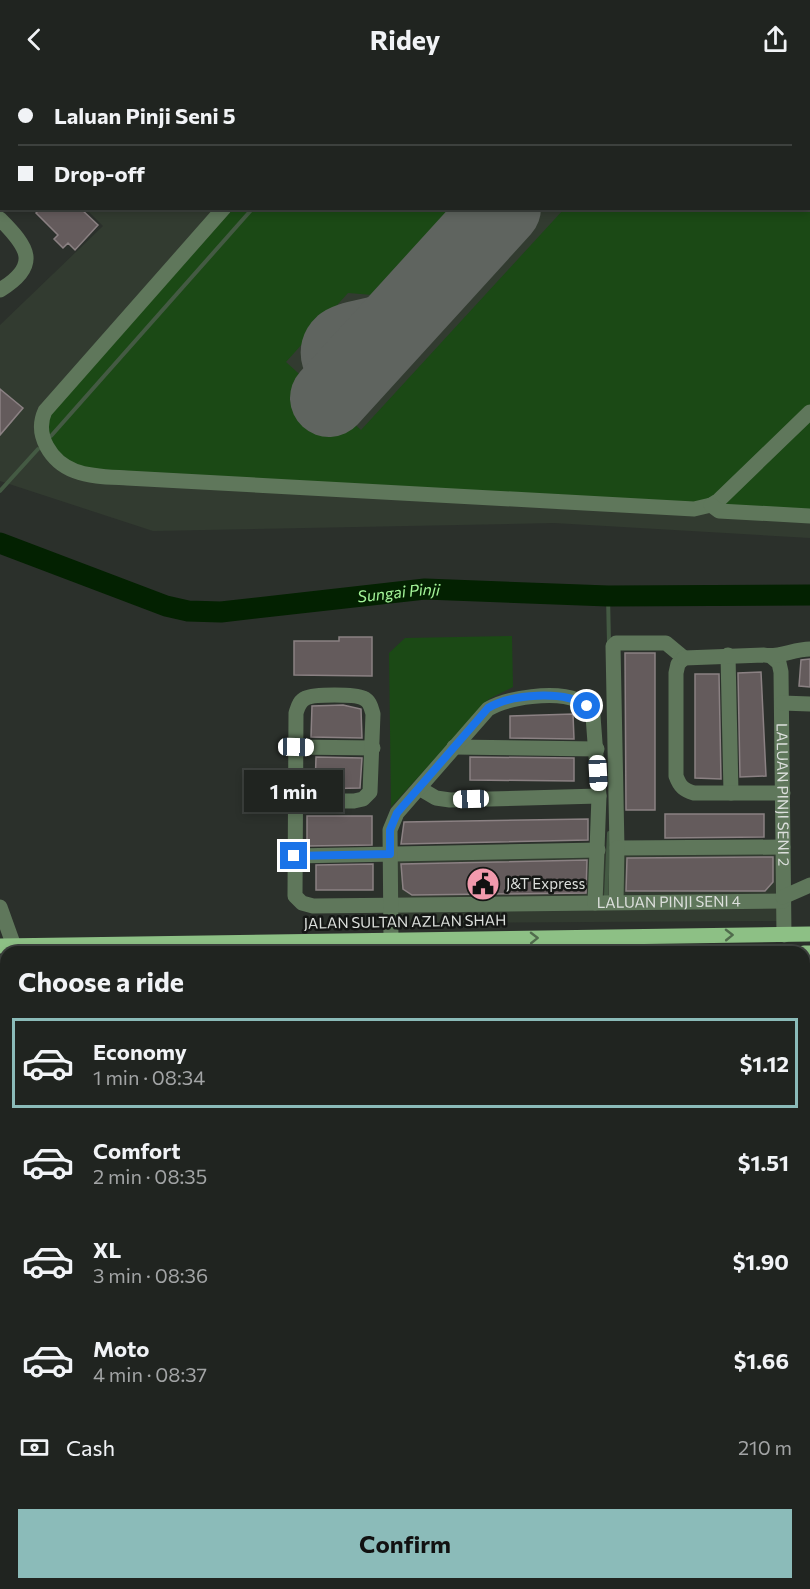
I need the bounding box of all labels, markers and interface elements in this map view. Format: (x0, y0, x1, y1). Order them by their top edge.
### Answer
icon: back (18, 23, 51, 56)
text: Ridey (370, 23, 440, 56)
icon: share (759, 23, 792, 56)
text: Laluan Pinji Seni 5 (54, 102, 236, 129)
text: Drop-off (54, 160, 145, 187)
water label: Sungai Pinji (356, 579, 441, 606)
route start (573, 692, 600, 719)
street label: LALUAN PINJI SENI 2 (774, 723, 793, 866)
car (278, 738, 314, 756)
car (588, 755, 608, 791)
callout: 1 min (244, 769, 344, 811)
text: 1 min (270, 779, 317, 803)
car (453, 789, 489, 809)
route end (280, 842, 307, 869)
public building icon: J&T Express (465, 866, 501, 902)
place label: J&T Express (506, 874, 585, 892)
street label: LALUAN PINJI SENI 4 (597, 891, 741, 911)
street label: JALAN SULTAN AZLAN SHAH (303, 910, 506, 932)
one-way arrow (724, 929, 733, 942)
one-way arrow (529, 932, 538, 944)
text: Choose a ride (18, 965, 184, 998)
icon: car (21, 1036, 75, 1090)
text: Economy (93, 1038, 187, 1065)
text: $1.12 (740, 1050, 789, 1077)
text: 1 min · 08:34 (93, 1065, 205, 1089)
icon: car (21, 1135, 75, 1189)
text: Comfort (93, 1137, 181, 1164)
text: $1.51 (738, 1149, 789, 1176)
text: 2 min · 08:35 (93, 1164, 207, 1188)
icon: car (21, 1234, 75, 1288)
text: XL (93, 1236, 121, 1263)
text: $1.90 (733, 1248, 789, 1275)
text: 3 min · 08:36 (93, 1263, 208, 1287)
icon: car (21, 1333, 75, 1387)
text: Moto (93, 1335, 149, 1362)
text: $1.66 (734, 1347, 789, 1374)
text: 4 min · 08:37 (93, 1362, 207, 1386)
icon: cash (18, 1431, 51, 1464)
text: Cash (66, 1434, 115, 1461)
text: 210 m (738, 1435, 792, 1459)
button: Confirm (18, 1509, 792, 1578)

